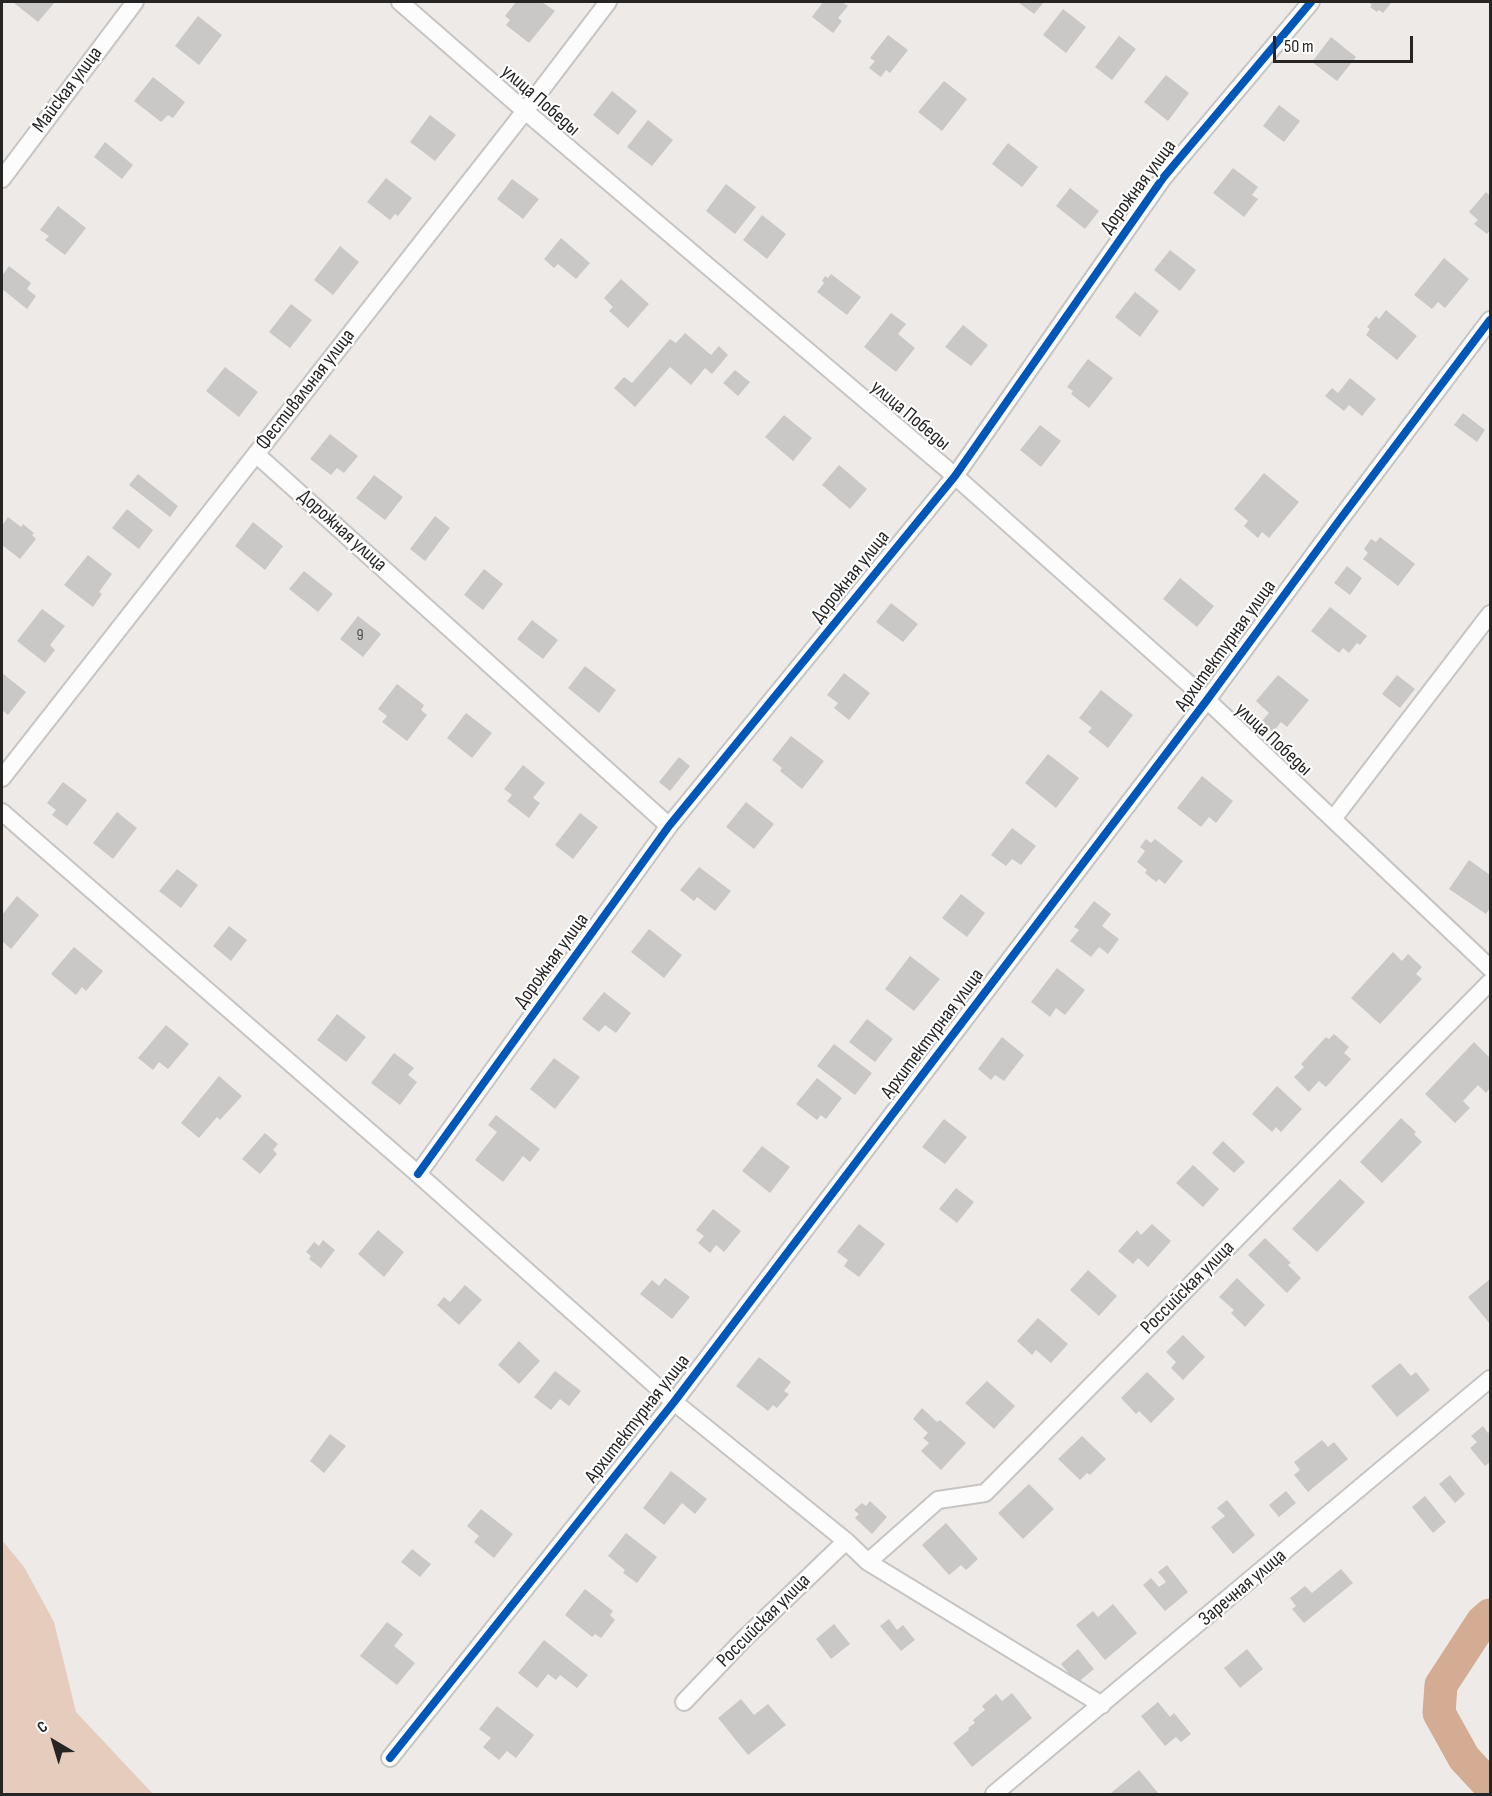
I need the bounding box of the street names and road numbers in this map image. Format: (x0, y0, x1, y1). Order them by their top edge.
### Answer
street label: Майская улица (28, 42, 108, 138)
street label: улица Победы (496, 60, 584, 142)
street label: Дорожная улица (1096, 135, 1182, 239)
street label: Фестивальная улица (251, 325, 361, 455)
street label: улица Победы (865, 376, 955, 456)
street label: Дорожная улица (293, 485, 391, 577)
street label: Дорожная улица (807, 526, 895, 628)
street label: Архитектурная улица (1170, 576, 1282, 716)
street label: улица Победы (1229, 698, 1317, 782)
street label: Дорожная улица (510, 909, 594, 1013)
street label: Архитектурная улица (876, 964, 990, 1104)
street label: Российская улица (1136, 1236, 1240, 1340)
street label: Архитектурная улица (580, 1350, 696, 1488)
street label: Заречная улица (1194, 1544, 1292, 1632)
street label: Российская улица (712, 1569, 816, 1673)

